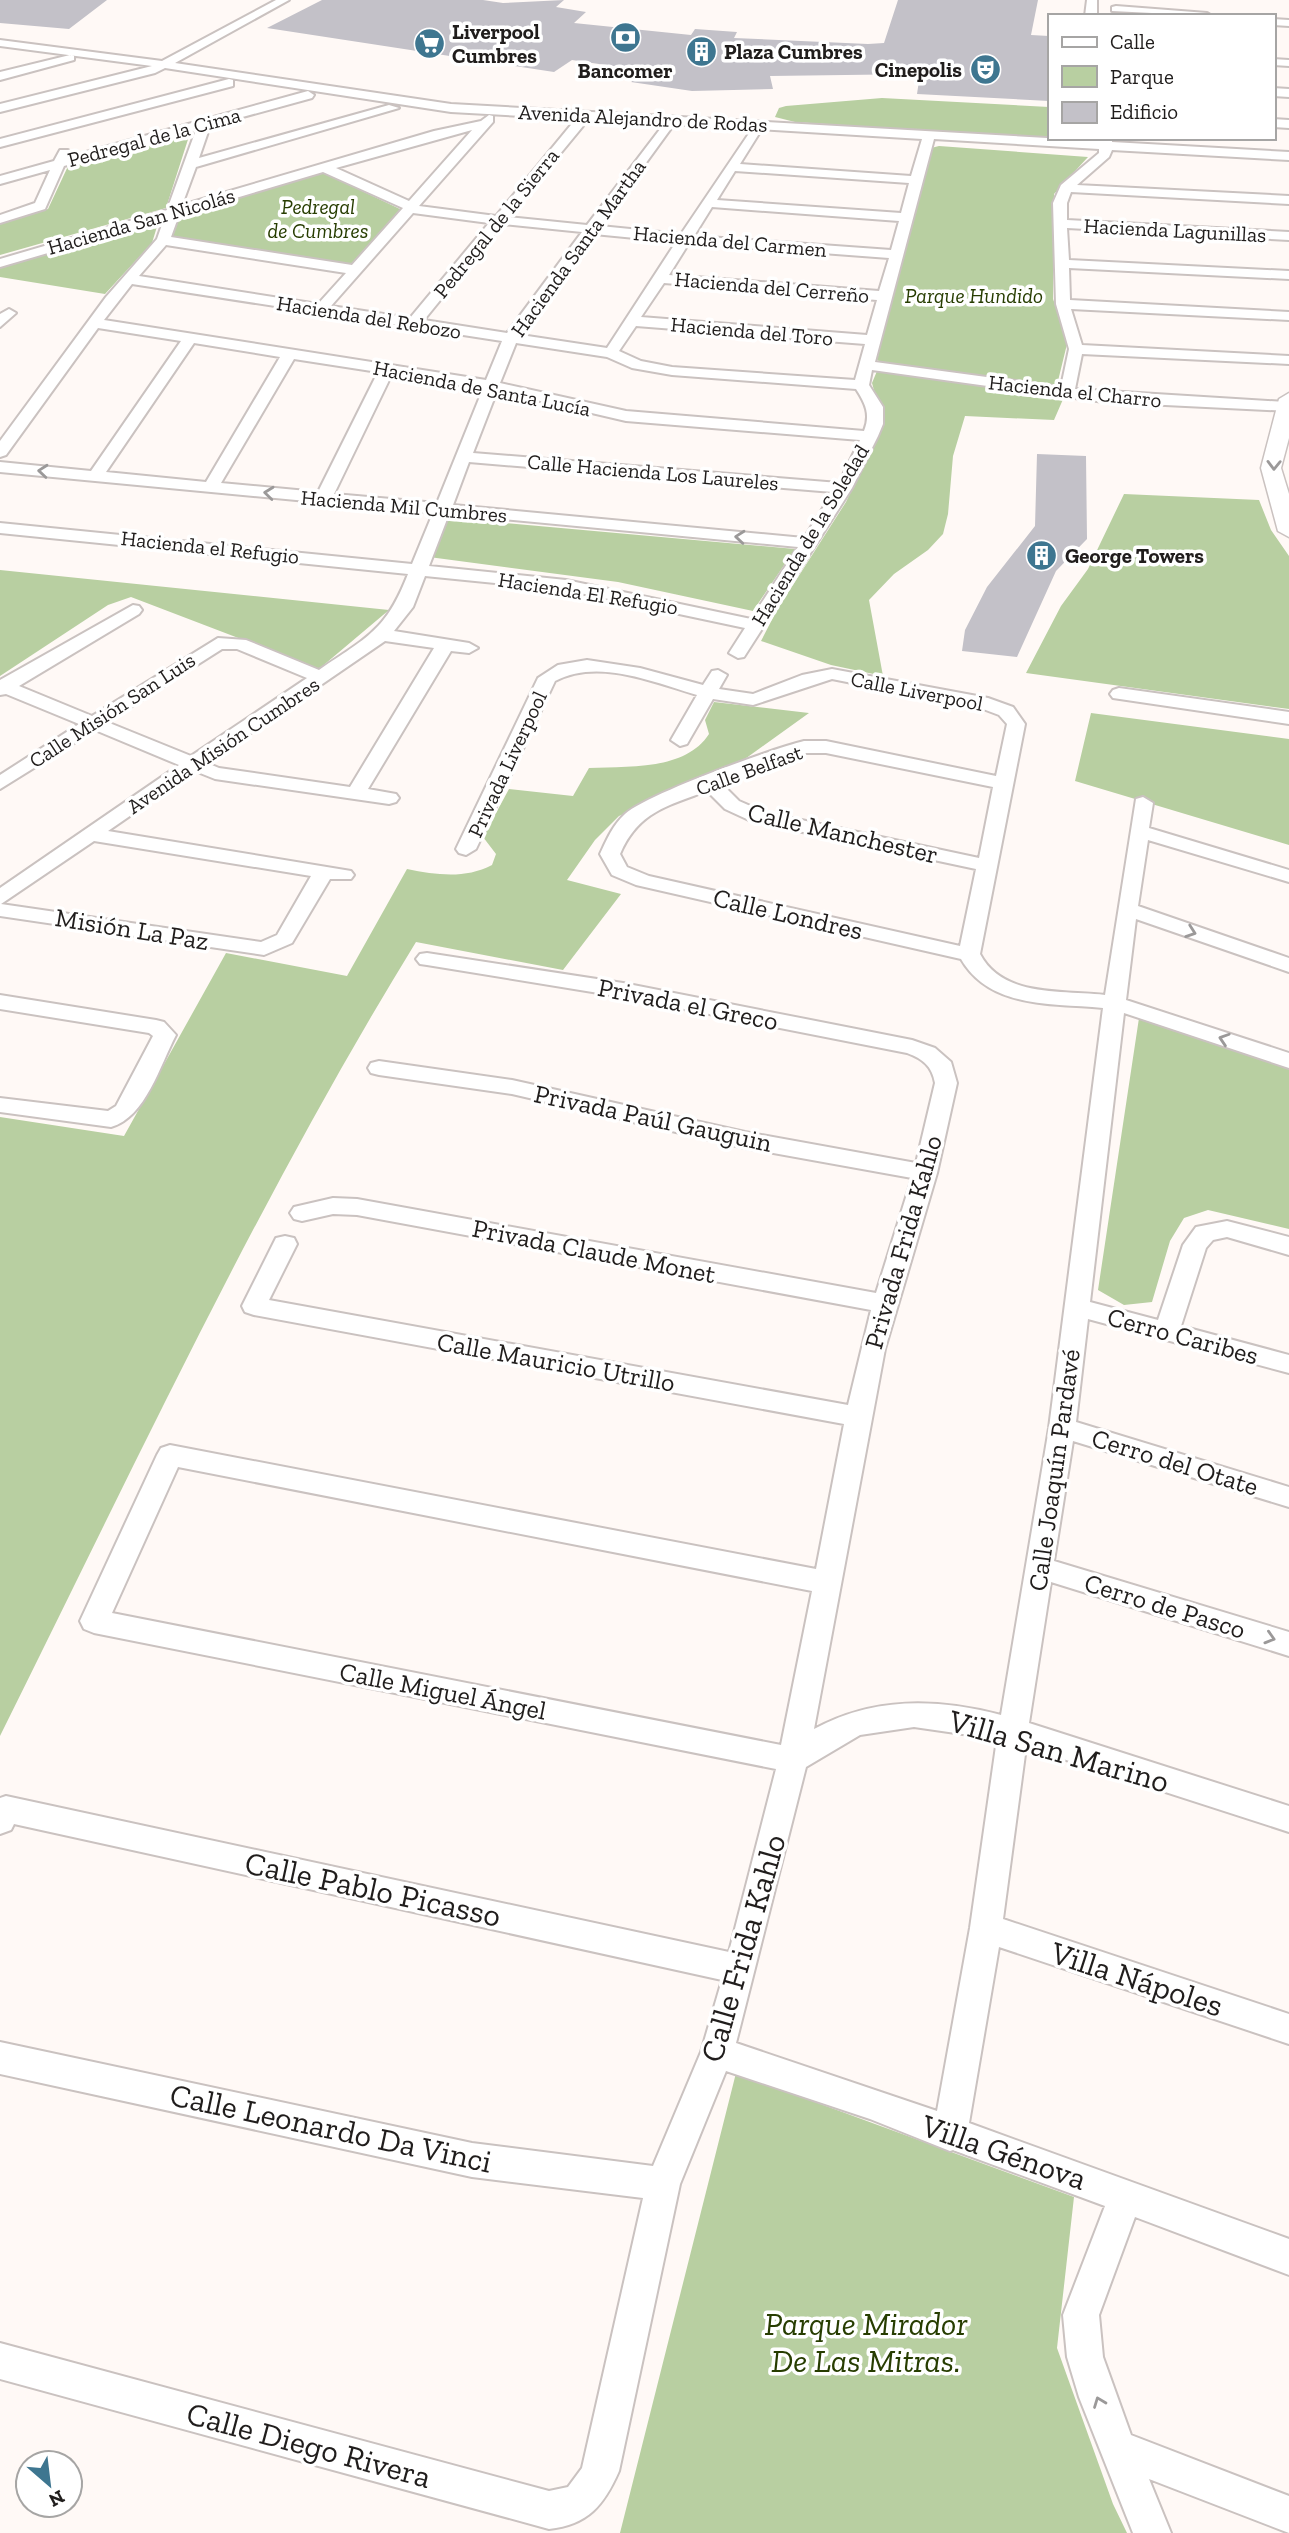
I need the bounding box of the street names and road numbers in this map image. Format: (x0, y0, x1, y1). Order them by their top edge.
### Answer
street label: Avenida Alejandro de Rodas (518, 99, 768, 138)
street label: Pedregal de la Cima (65, 102, 243, 172)
street label: Pedregal de la Sierra (428, 143, 564, 303)
street label: Hacienda Santa Martha (505, 155, 651, 341)
street label: Hacienda San Nicolás (44, 182, 238, 260)
street label: Hacienda Lagunillas (1083, 213, 1267, 247)
street label: Hacienda del Carmen (632, 220, 828, 262)
street label: Hacienda del Cerreño (674, 266, 870, 308)
street label: Hacienda del Rebozo (275, 290, 463, 344)
street label: Hacienda del Toro (670, 311, 834, 351)
street label: Hacienda de Santa Lucía (371, 355, 593, 421)
street label: Hacienda el Charro (987, 369, 1163, 413)
street label: Hacienda de la Soledad (746, 439, 874, 630)
street label: Calle Hacienda Los Laureles (526, 449, 780, 495)
street label: Hacienda Mil Cumbres (300, 485, 508, 527)
street label: Hacienda el Refugio (120, 525, 300, 569)
street label: Hacienda El Refugio (496, 566, 680, 620)
street label: Calle Misión San Luis (24, 647, 200, 773)
street label: Calle Liverpool (849, 666, 986, 716)
street label: Avenida Misión Cumbres (122, 671, 324, 819)
street label: Privada Liverpool (462, 687, 552, 841)
street label: Calle Belfast (692, 739, 806, 801)
street label: Calle Manchester (745, 796, 941, 870)
street label: Calle Londres (710, 881, 866, 947)
street label: Misión La Paz (53, 901, 211, 957)
street label: Privada el Greco (595, 971, 781, 1037)
street label: Privada Paúl Gauguin (531, 1077, 775, 1159)
street label: Privada Frida Kahlo (857, 1131, 949, 1353)
street label: Privada Claude Monet (470, 1212, 719, 1290)
street label: Cerro Caribes (1104, 1300, 1262, 1372)
street label: Calle Mauricio Utrillo (434, 1325, 678, 1399)
street label: Calle Joaquín Pardavé (1021, 1347, 1087, 1593)
street label: Cerro del Otate (1088, 1421, 1262, 1503)
street label: Cerro de Pasco (1081, 1566, 1249, 1646)
street label: Calle Miguel Ángel (337, 1655, 549, 1727)
street label: Villa San Marino (943, 1701, 1174, 1801)
street label: Calle Frida Kahlo (692, 1830, 794, 2066)
street label: Calle Pablo Picasso (242, 1843, 504, 1935)
street label: Villa Nápoles (1045, 1933, 1228, 2025)
street label: Calle Leonardo Da Vinci (167, 2075, 495, 2181)
street label: Villa Génova (916, 2106, 1091, 2198)
street label: Calle Diego Rivera (183, 2394, 435, 2496)

